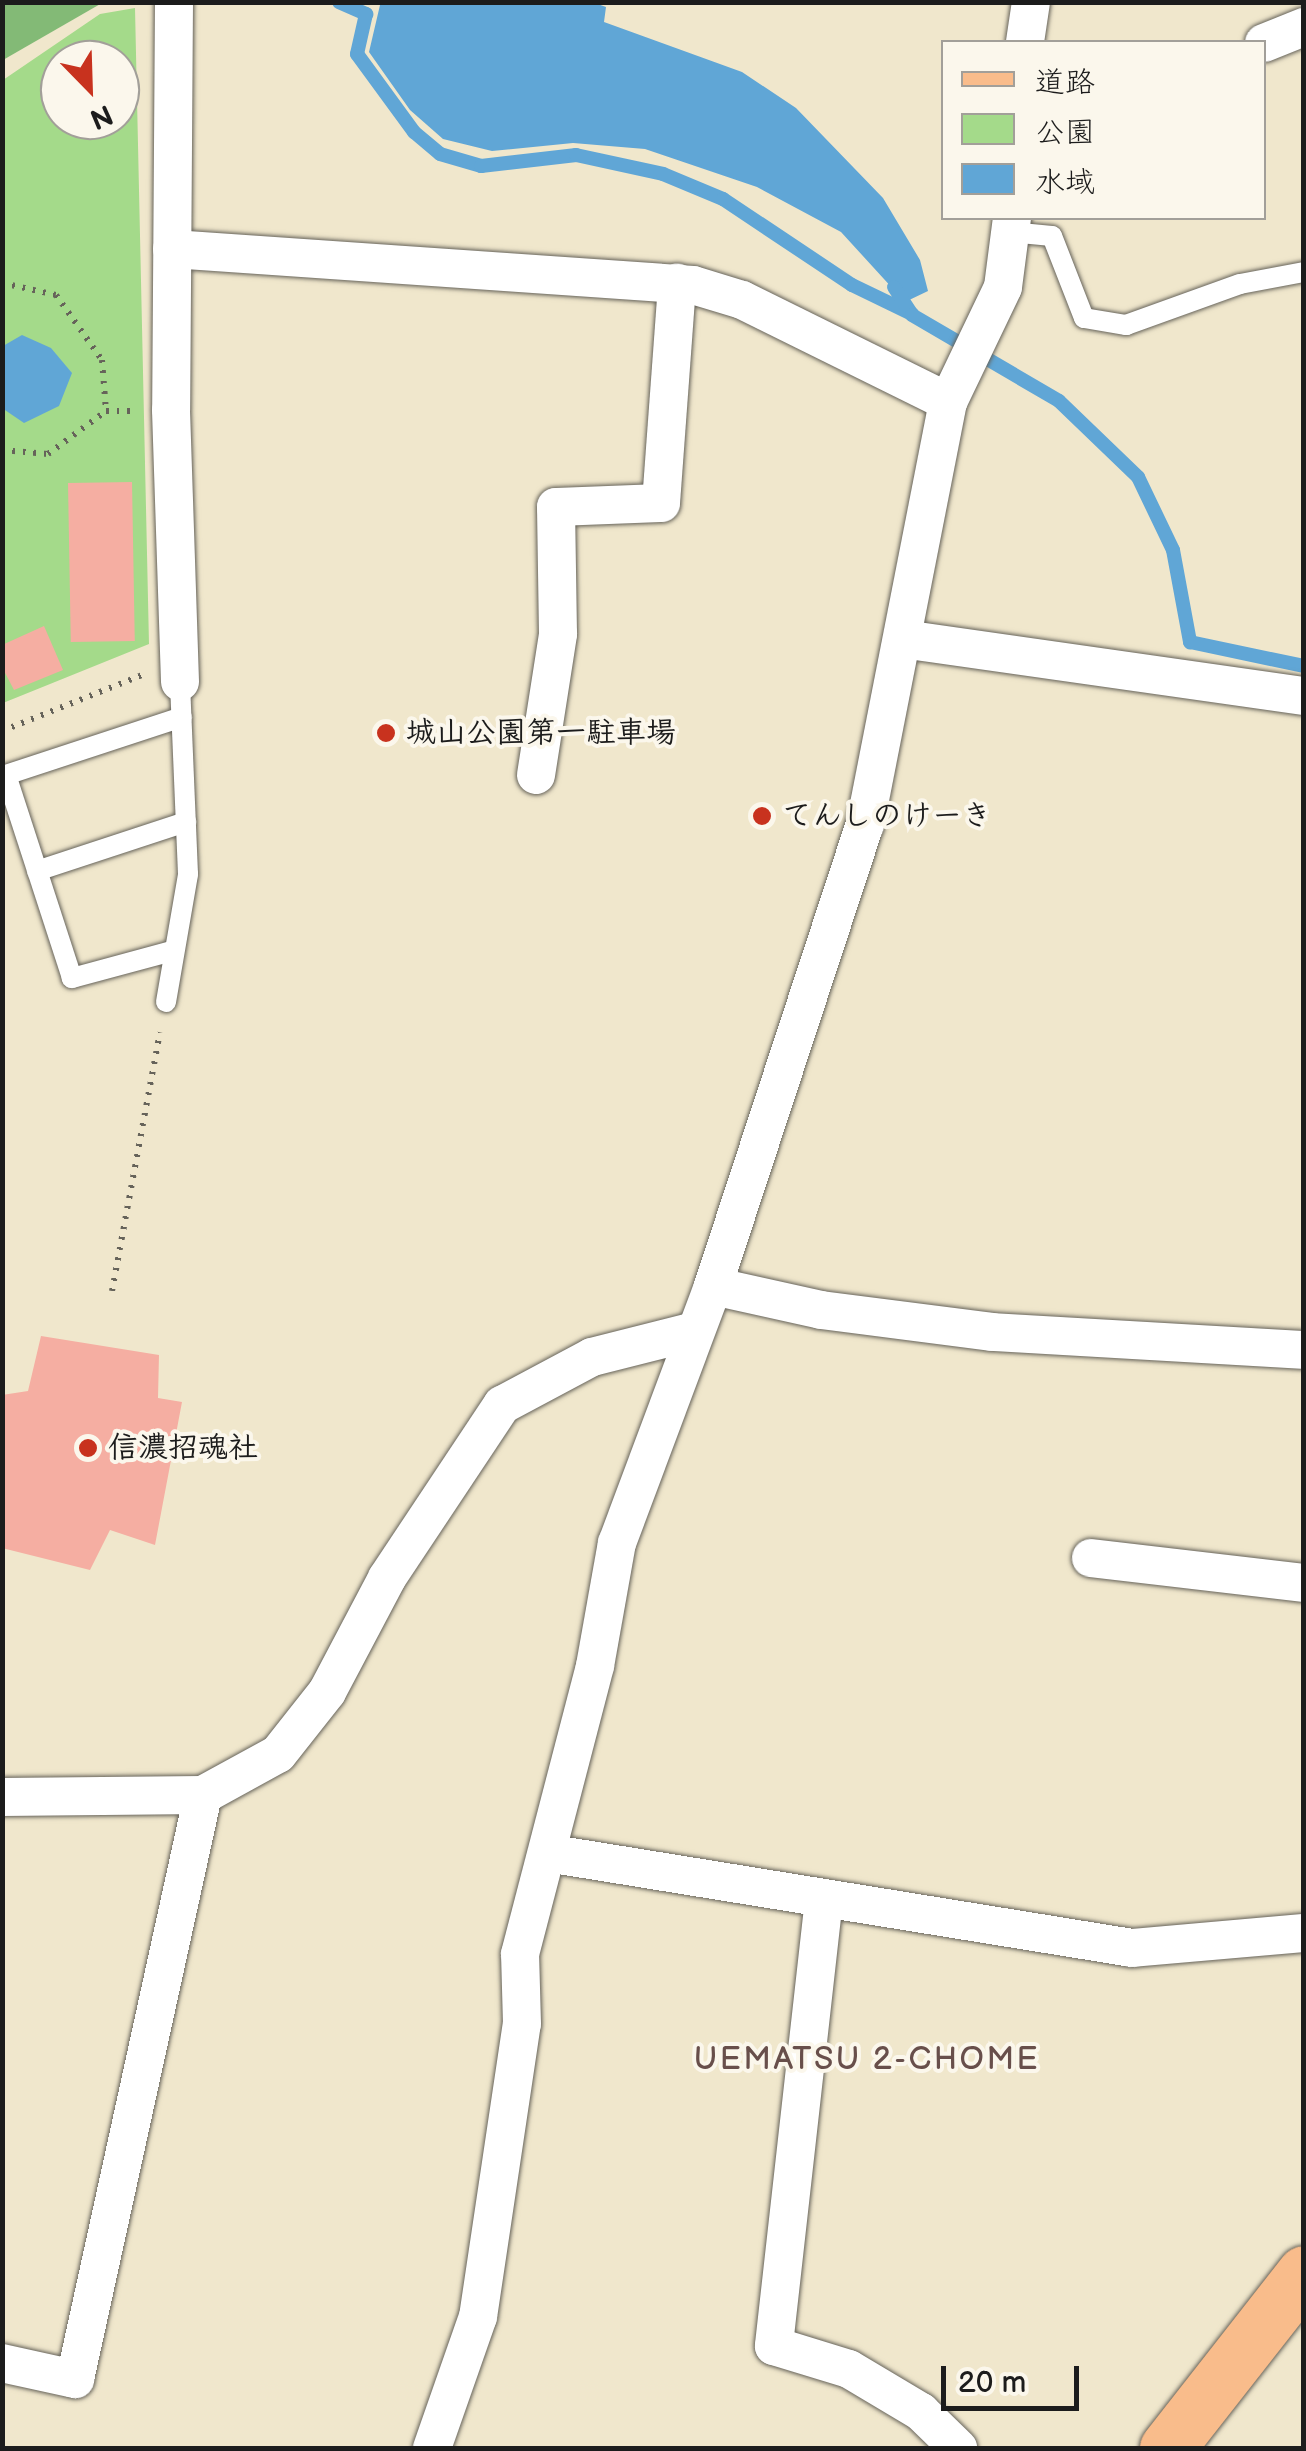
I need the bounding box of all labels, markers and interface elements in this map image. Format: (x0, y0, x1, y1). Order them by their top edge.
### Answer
north arrow (40, 40, 140, 140)
legend (941, 40, 1266, 220)
text: 道路 (1035, 65, 1095, 101)
text: N (85, 97, 117, 136)
text: 公園 (1035, 115, 1095, 151)
text: 水域 (1035, 165, 1095, 201)
place label: 城山公園第一駐車場 (406, 715, 676, 751)
marker: 城山公園第一駐車場 (375, 722, 397, 744)
place label: てんしのけーき (782, 798, 992, 834)
marker: てんしのけーき (751, 805, 773, 827)
place label: 信濃招魂社 (108, 1430, 258, 1466)
marker: 信濃招魂社 (77, 1437, 99, 1459)
district label: UEMATSU 2-CHOME (694, 2041, 1040, 2079)
scale bar (946, 2346, 1084, 2408)
text: 20 m (958, 2365, 1026, 2401)

